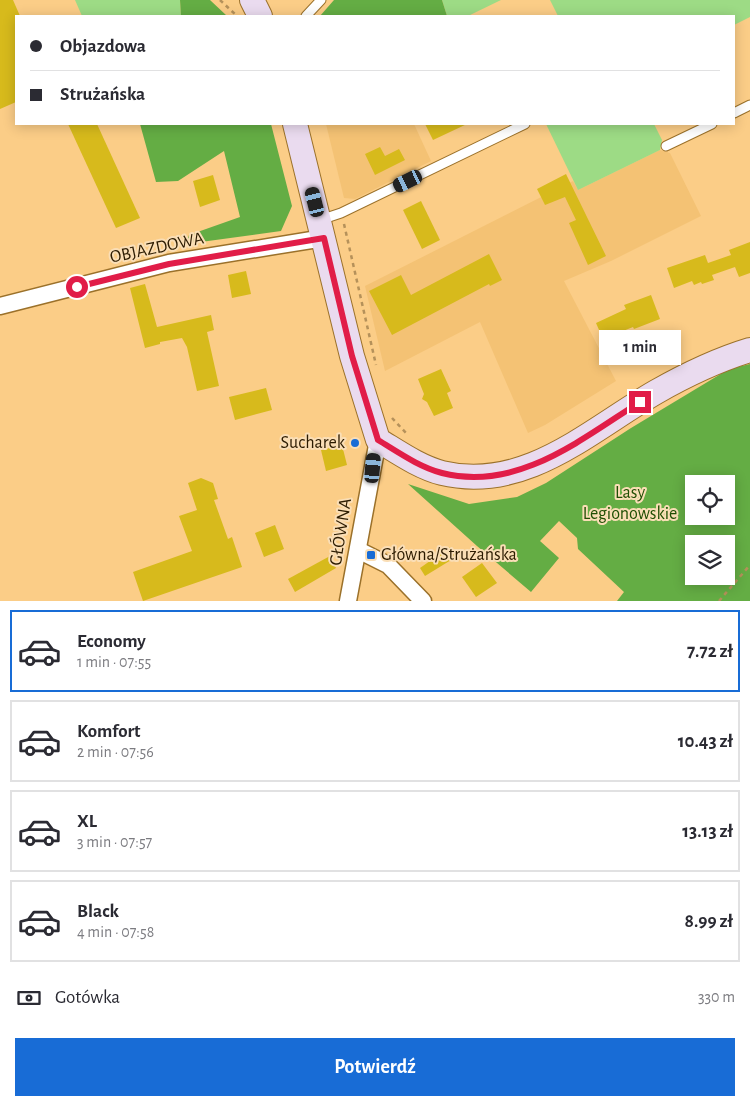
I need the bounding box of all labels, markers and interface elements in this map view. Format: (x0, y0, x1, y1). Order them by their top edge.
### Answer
text: Objazdowa (60, 37, 146, 56)
text: Strużańska (60, 85, 145, 104)
car (391, 168, 424, 194)
car (304, 186, 325, 218)
street label: OBJAZDOWA (108, 229, 206, 267)
route start (66, 276, 88, 298)
callout: 1 min (599, 330, 681, 364)
text: 1 min (623, 339, 657, 355)
route end (629, 391, 651, 413)
place label: Sucharek (281, 434, 346, 452)
marker: Sucharek (349, 437, 361, 449)
car (364, 452, 381, 484)
map controls (685, 475, 735, 585)
button: locate (685, 475, 735, 525)
park label: Lasy Legionowskie (583, 484, 677, 523)
street label: GŁÓWNA (324, 496, 355, 567)
button: layers (685, 535, 735, 585)
place label: Główna/Strużańska (381, 546, 517, 564)
marker: Główna/Strużańska (365, 549, 377, 561)
icon: car (17, 629, 62, 674)
text: Economy (77, 632, 146, 651)
text: 7.72 zł (687, 642, 733, 661)
text: 1 min · 07:55 (77, 654, 151, 670)
icon: car (17, 719, 62, 764)
text: Komfort (77, 722, 141, 741)
text: 10.43 zł (678, 732, 733, 751)
text: 2 min · 07:56 (77, 744, 154, 760)
icon: car (17, 809, 62, 854)
text: XL (77, 812, 97, 831)
text: 13.13 zł (682, 822, 733, 841)
text: 3 min · 07:57 (77, 834, 152, 850)
icon: car (17, 899, 62, 944)
text: Black (77, 902, 119, 921)
text: 8.99 zł (685, 912, 733, 931)
text: 4 min · 07:58 (77, 924, 154, 940)
icon: cash (15, 984, 43, 1012)
text: Gotówka (55, 988, 120, 1007)
text: 330 m (698, 989, 735, 1005)
button: Potwierdź (15, 1038, 735, 1096)

